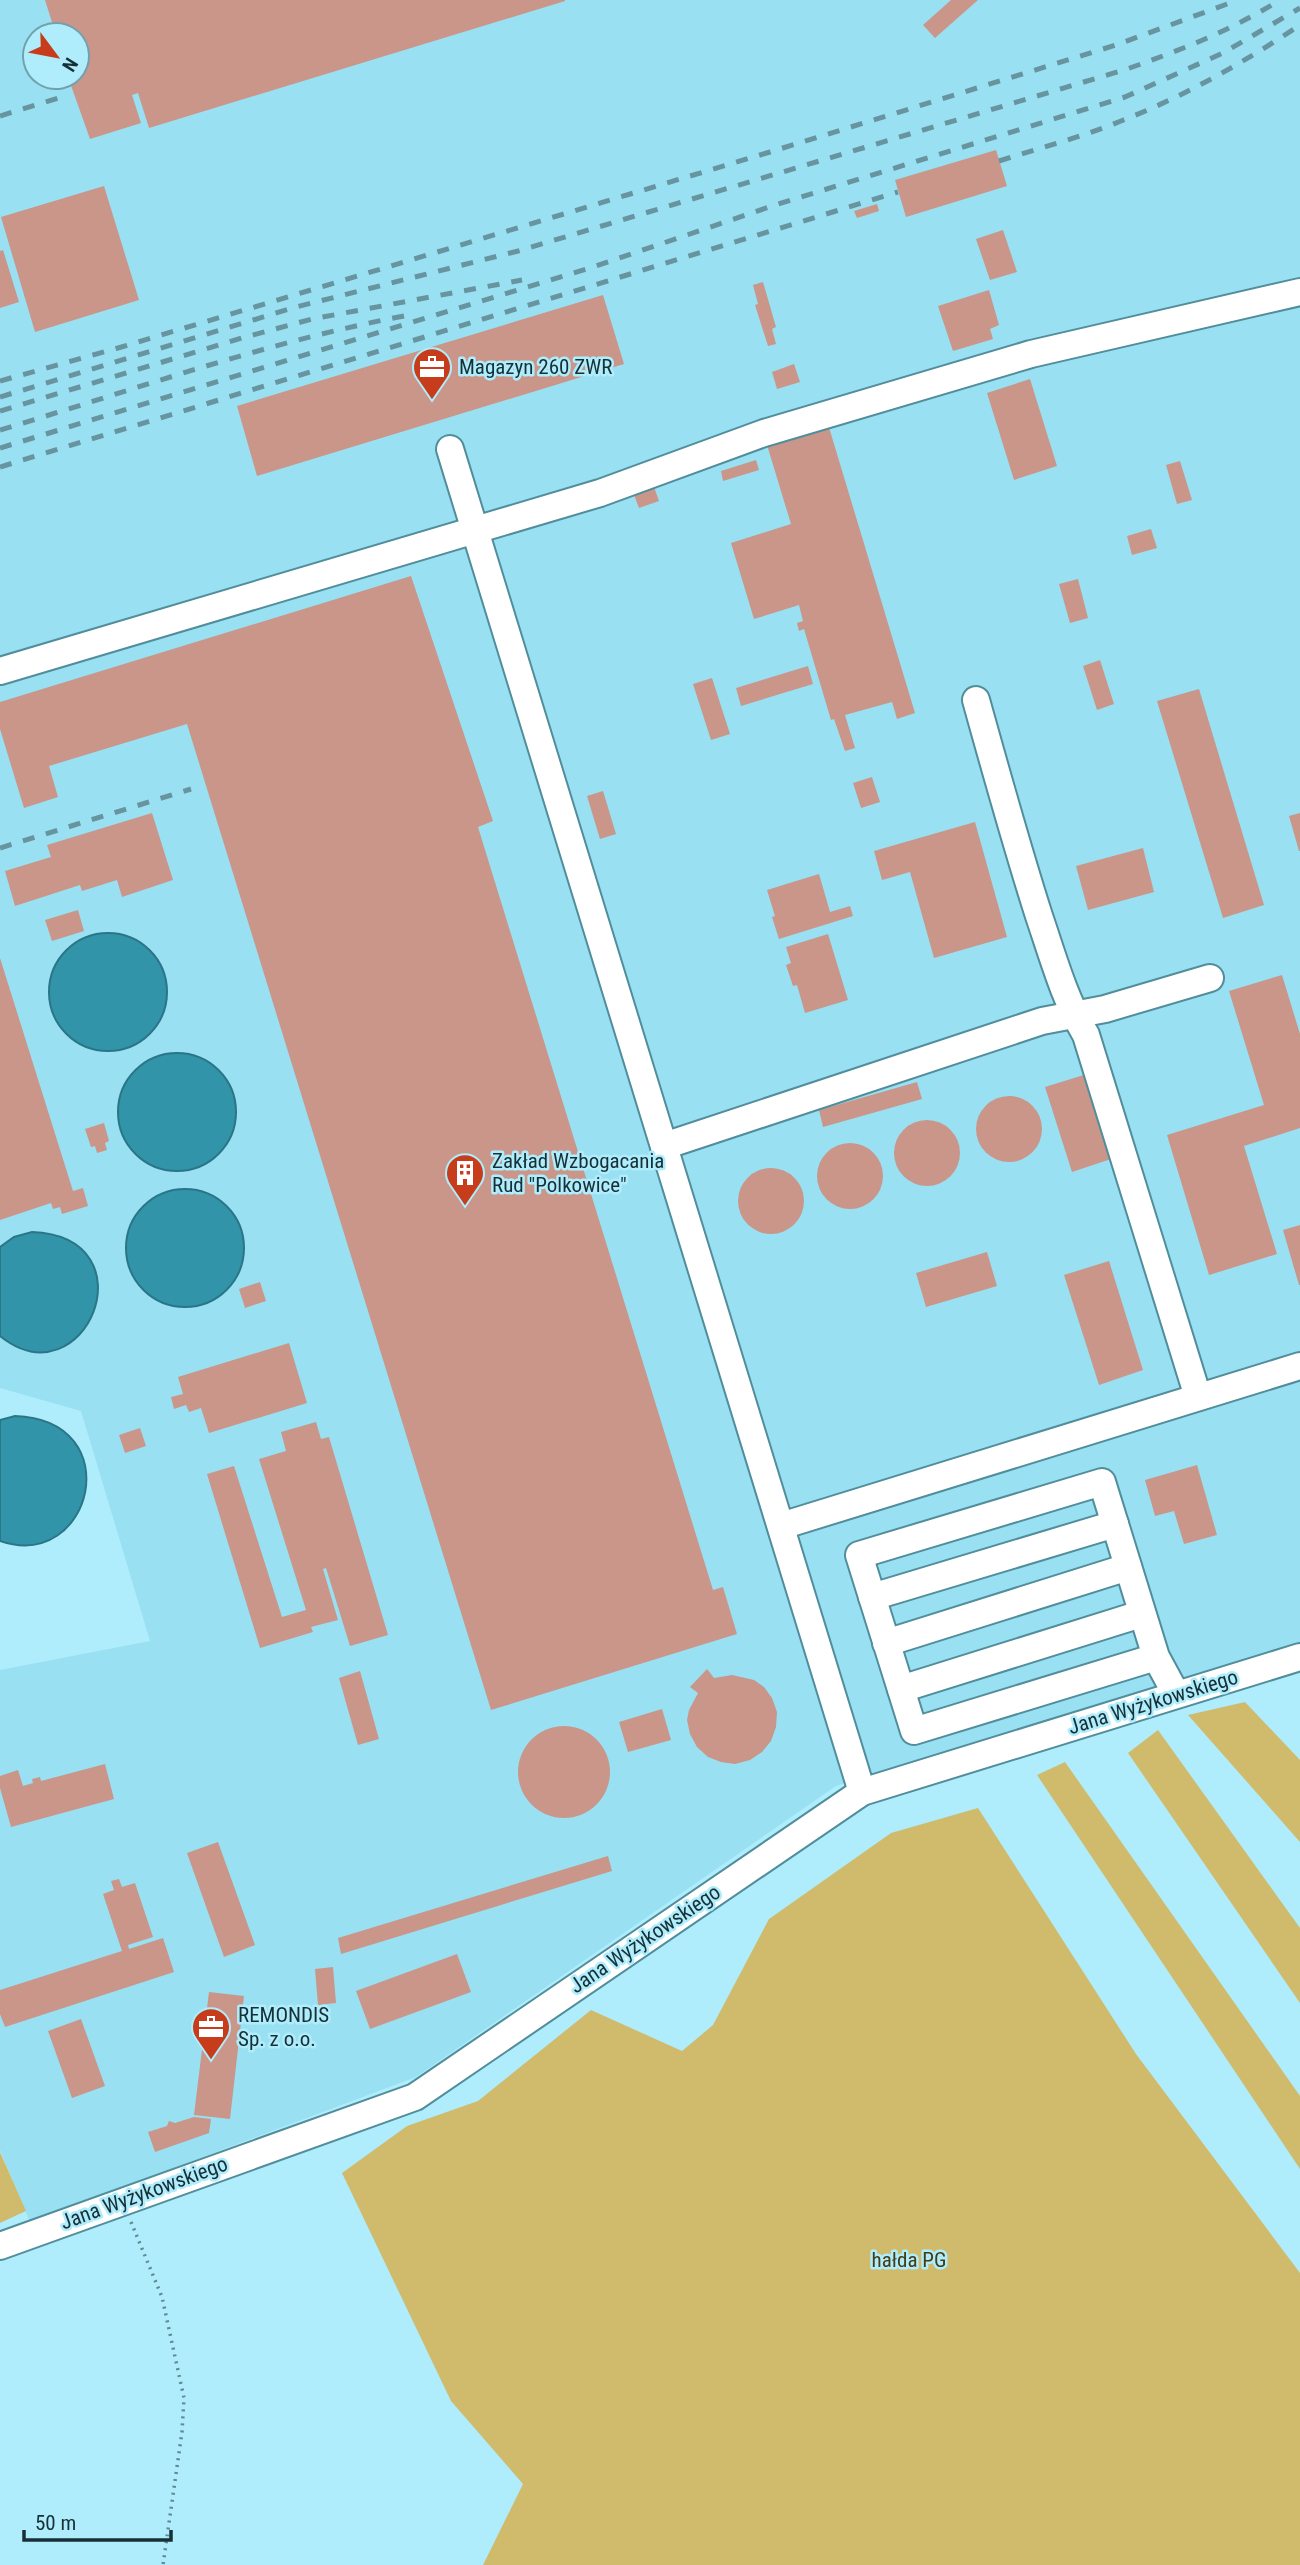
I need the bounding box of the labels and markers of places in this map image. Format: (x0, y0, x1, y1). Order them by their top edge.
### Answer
office icon: Magazyn 260 ZWR (411, 346, 453, 401)
place label: Magazyn 260 ZWR (459, 355, 612, 379)
place label: Zakład Wzbogacania Rud "Polkowice" (492, 1149, 664, 1197)
building icon: Zakład Wzbogacania Rud "Polkowice" (444, 1152, 486, 1207)
place label: REMONDIS Sp. z o.o. (238, 2003, 329, 2051)
office icon: REMONDIS Sp. z o.o. (190, 2006, 232, 2061)

